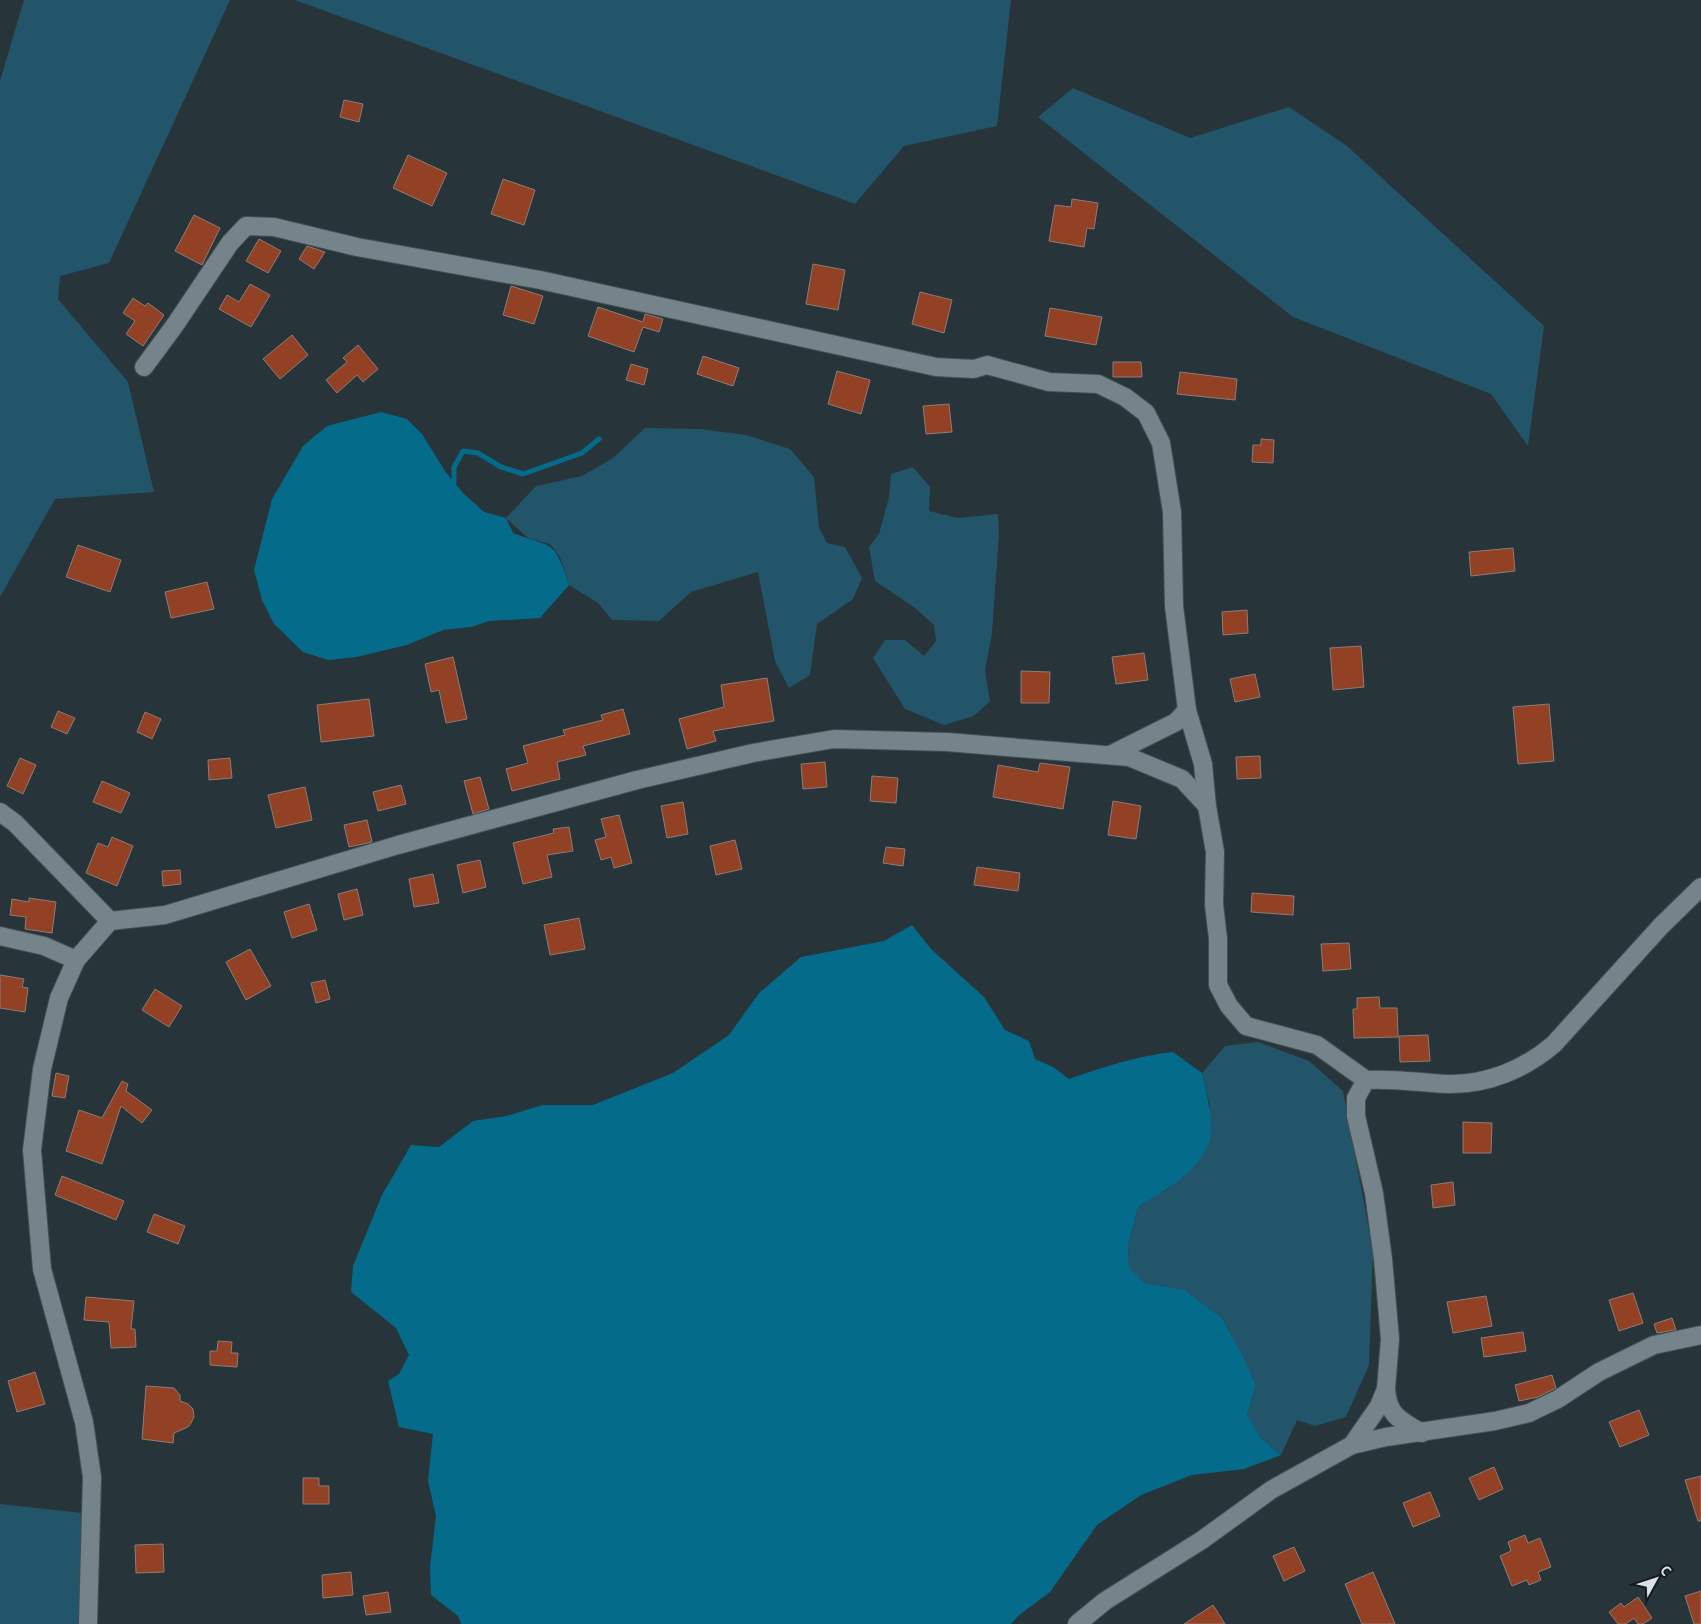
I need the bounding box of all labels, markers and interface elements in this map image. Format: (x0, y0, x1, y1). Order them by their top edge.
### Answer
north arrow (1631, 1554, 1681, 1604)
text: С (1657, 1562, 1675, 1580)

